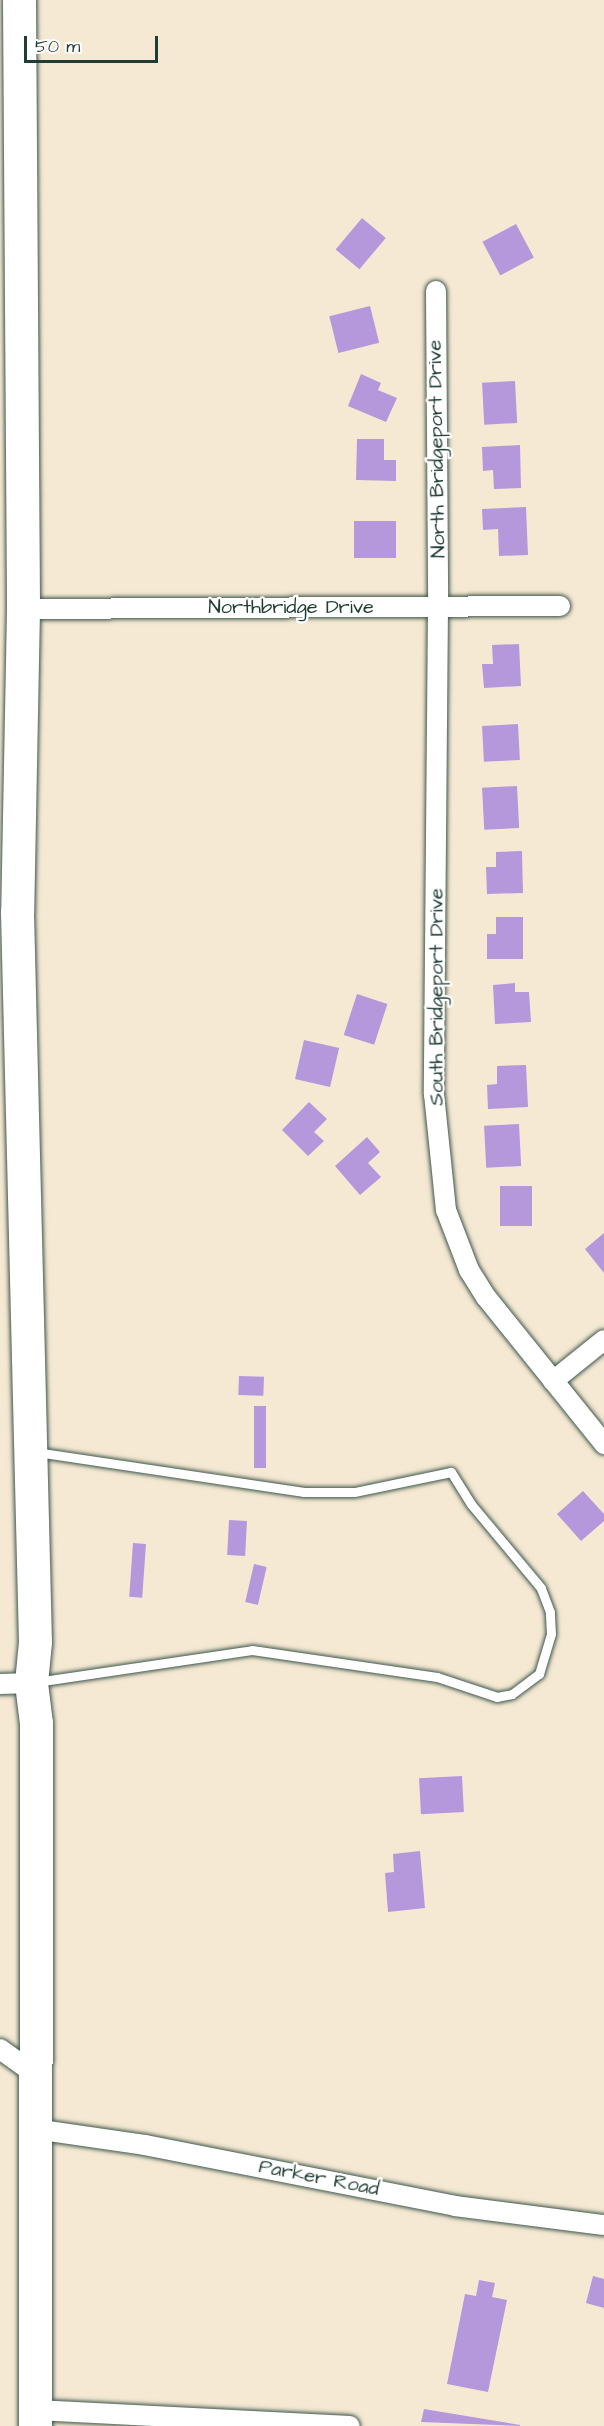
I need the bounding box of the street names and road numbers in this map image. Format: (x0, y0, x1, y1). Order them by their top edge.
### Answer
street label: North Bridgeport Drive (423, 340, 451, 558)
street label: Northbridge Drive (208, 595, 374, 619)
street label: South Bridgeport Drive (425, 888, 449, 1106)
street label: Parker Road (257, 2155, 381, 2201)

